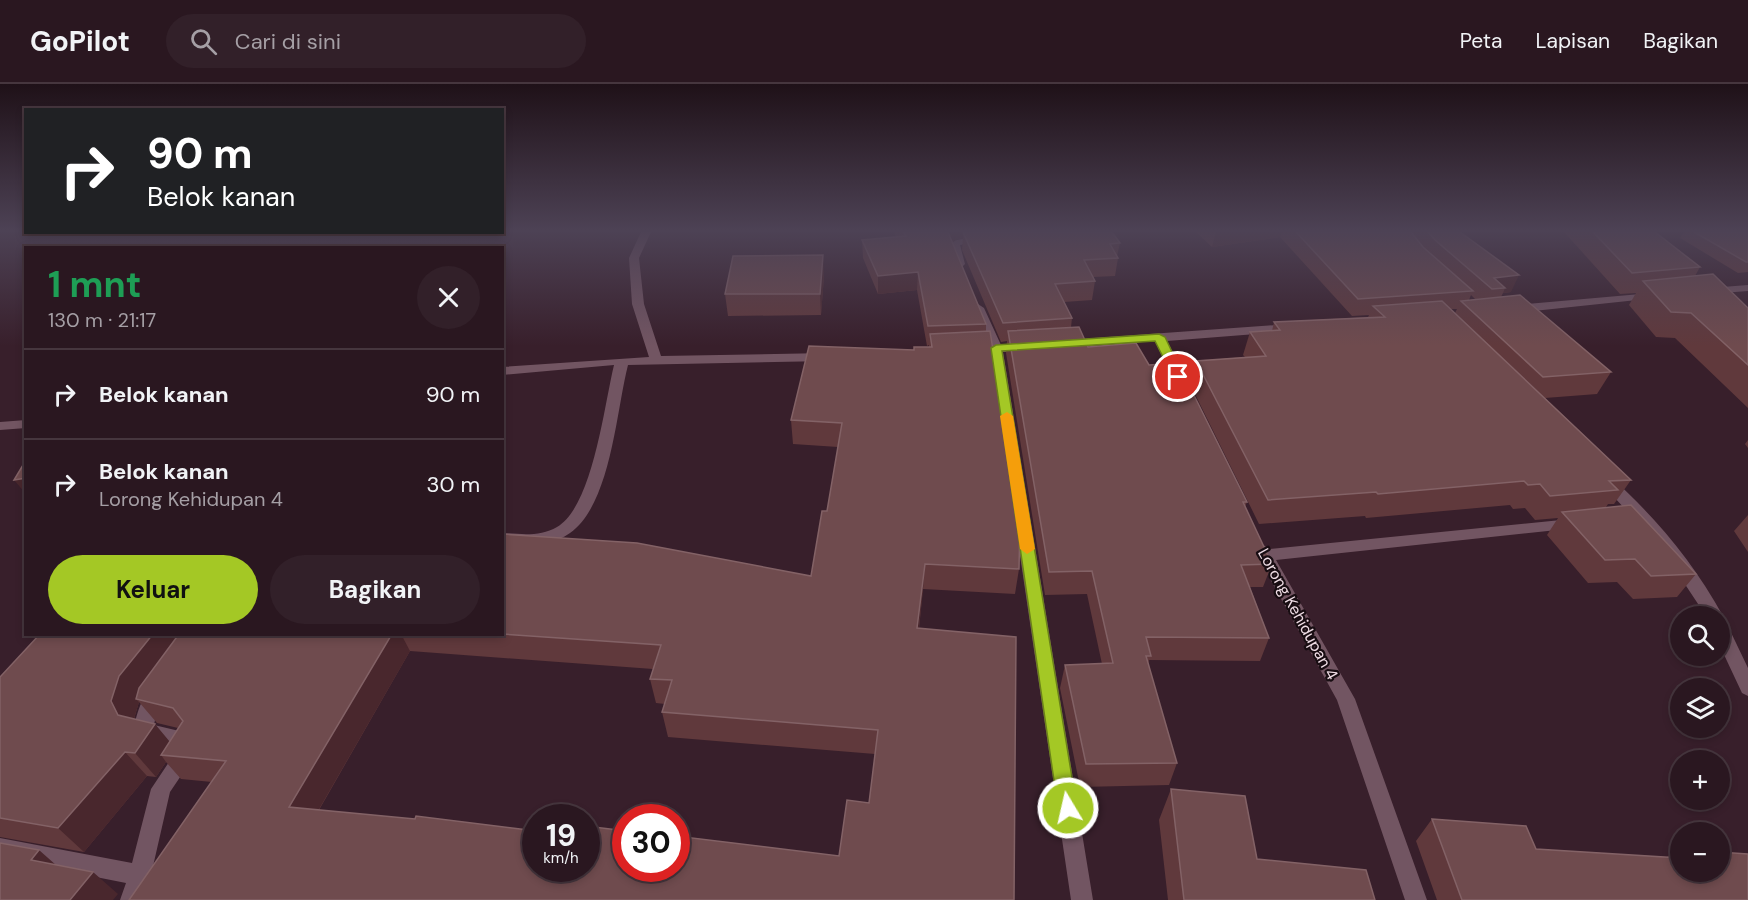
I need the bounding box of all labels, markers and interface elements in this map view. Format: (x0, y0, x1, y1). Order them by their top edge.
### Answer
search box (166, 14, 586, 68)
text: GoPilot (30, 23, 130, 60)
icon: search (187, 25, 220, 58)
text: Cari di sini (235, 27, 341, 56)
text: Peta (1460, 27, 1502, 55)
text: Lapisan (1535, 27, 1610, 55)
text: Bagikan (1643, 27, 1718, 55)
text: 90 m (147, 126, 253, 181)
icon: right (48, 132, 126, 210)
text: Belok kanan (147, 179, 295, 214)
text: 1 mnt (48, 261, 141, 308)
button: close (417, 266, 480, 329)
text: 130 m · 21:17 (48, 307, 156, 333)
pin (1152, 351, 1203, 402)
icon: arrive (1161, 360, 1194, 393)
icon: right (48, 378, 81, 411)
text: Belok kanan (99, 380, 229, 409)
text: 90 m (426, 380, 480, 409)
text: Belok kanan (99, 457, 229, 486)
icon: right (48, 468, 81, 501)
text: 30 m (426, 470, 480, 499)
text: Lorong Kehidupan 4 (99, 486, 283, 512)
street label: Lorong Kehidupan 4 (1253, 545, 1343, 684)
button: Keluar (48, 555, 258, 624)
button: Bagikan (270, 555, 480, 624)
map controls (1670, 606, 1730, 882)
button: search (1670, 606, 1730, 666)
button: layers (1670, 678, 1730, 738)
button: + (1670, 750, 1730, 810)
position arrow (1036, 776, 1100, 840)
speed limit sign: 30 (612, 804, 690, 882)
text: 19 (546, 816, 576, 855)
button: − (1670, 822, 1730, 882)
text: km/h (543, 848, 579, 868)

